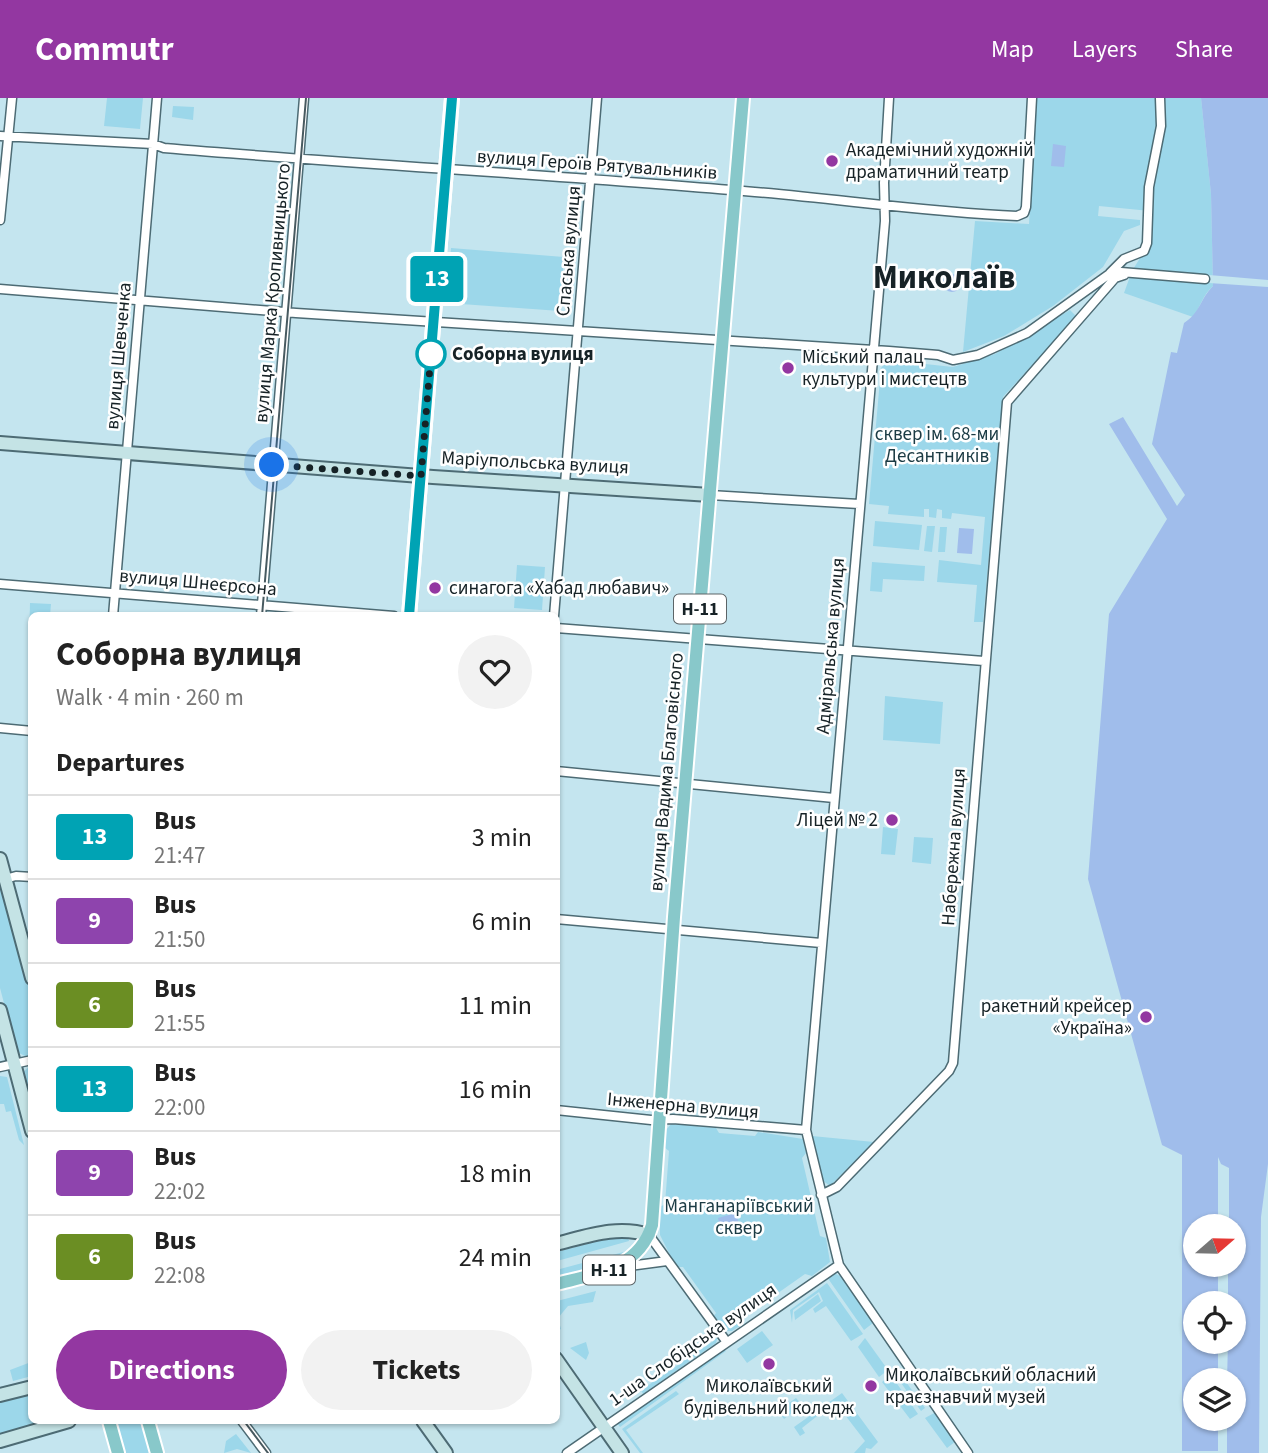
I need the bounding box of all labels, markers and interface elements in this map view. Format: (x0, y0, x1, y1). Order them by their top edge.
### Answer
text: Commutr (35, 26, 174, 73)
text: Map (991, 32, 1034, 67)
text: Layers (1072, 32, 1137, 67)
text: Share (1175, 32, 1233, 67)
place label: Академічний художній драматичний театр (846, 137, 1034, 186)
street label: вулиця Героїв Рятувальників (476, 143, 718, 187)
marker: Академічний художній драматичний театр (824, 153, 840, 169)
street label: вулиця Марка Кропивницького (248, 162, 298, 424)
street label: Спаська вулиця (550, 185, 588, 317)
district label: Миколаїв (873, 254, 1015, 301)
line badge: 13 (406, 256, 468, 302)
text: 13 (424, 261, 450, 296)
street label: вулиця Шевченка (99, 281, 139, 431)
marker: Соборна вулиця (416, 339, 446, 369)
place label: Соборна вулиця (452, 341, 594, 368)
place label: Міський палац культури і мистецтв (802, 344, 967, 393)
marker: Міський палац культури і мистецтв (780, 360, 796, 376)
park label: сквер ім. 68-ми Десантників (875, 421, 999, 470)
street label: Маріупольська вулиця (441, 445, 629, 481)
your location (254, 447, 289, 482)
street label: Адміральська вулиця (810, 557, 852, 735)
street label: вулиця Шнеєрсона (118, 563, 278, 603)
place label: синагога «Хабад любавич» (449, 575, 669, 602)
marker: синагога «Хабад любавич» (427, 580, 443, 596)
road number: Н-11 (674, 594, 726, 624)
text: Соборна вулиця (56, 631, 302, 678)
button: heart (458, 635, 532, 709)
street label: вулиця Вадима Благовісного (643, 651, 691, 893)
text: Walk · 4 min · 260 m (56, 681, 244, 714)
text: Departures (56, 744, 184, 781)
street label: Набережна вулиця (935, 767, 973, 927)
text: Bus (154, 802, 196, 839)
place label: Ліцей № 2 (797, 807, 878, 834)
marker: Ліцей № 2 (884, 812, 900, 828)
text: 13 (82, 819, 107, 854)
text: 3 min (472, 819, 532, 856)
text: 21:47 (154, 839, 205, 872)
text: Bus (154, 886, 196, 923)
text: 9 (88, 903, 101, 938)
text: 6 min (472, 903, 532, 940)
text: 21:50 (154, 923, 205, 956)
text: Bus (154, 970, 196, 1007)
text: 6 (88, 987, 101, 1022)
text: 11 min (459, 987, 532, 1024)
place label: ракетний крейсер «Україна» (981, 993, 1132, 1042)
text: 21:55 (154, 1007, 205, 1040)
marker: ракетний крейсер «Україна» (1138, 1009, 1154, 1025)
text: Bus (154, 1054, 196, 1091)
text: 13 (82, 1071, 107, 1106)
text: 16 min (459, 1071, 532, 1108)
street label: Інженерна вулиця (606, 1086, 760, 1126)
text: 22:00 (154, 1091, 205, 1124)
text: Bus (154, 1138, 196, 1175)
text: 9 (88, 1155, 101, 1190)
text: 18 min (459, 1155, 532, 1192)
text: 22:02 (154, 1175, 205, 1208)
park label: Манганаріївський сквер (664, 1193, 814, 1242)
north arrow (1183, 1214, 1246, 1278)
map controls (1183, 1214, 1246, 1431)
text: Bus (154, 1222, 196, 1259)
text: 6 (88, 1239, 101, 1274)
text: 24 min (459, 1239, 532, 1276)
road number: Н-11 (583, 1255, 635, 1284)
text: 22:08 (154, 1259, 205, 1292)
street label: 1-ша Слобідська вулиця (604, 1277, 782, 1413)
button: locate (1183, 1291, 1246, 1354)
button: Directions (56, 1330, 287, 1410)
button: Tickets (301, 1330, 532, 1410)
marker: Миколаївський будівельний коледж (761, 1356, 777, 1372)
place label: Миколаївський обласний краєзнавчий музей (885, 1362, 1097, 1411)
button: layers (1183, 1368, 1246, 1431)
place label: Миколаївський будівельний коледж (684, 1373, 854, 1422)
marker: Миколаївський обласний краєзнавчий музей (863, 1378, 879, 1394)

